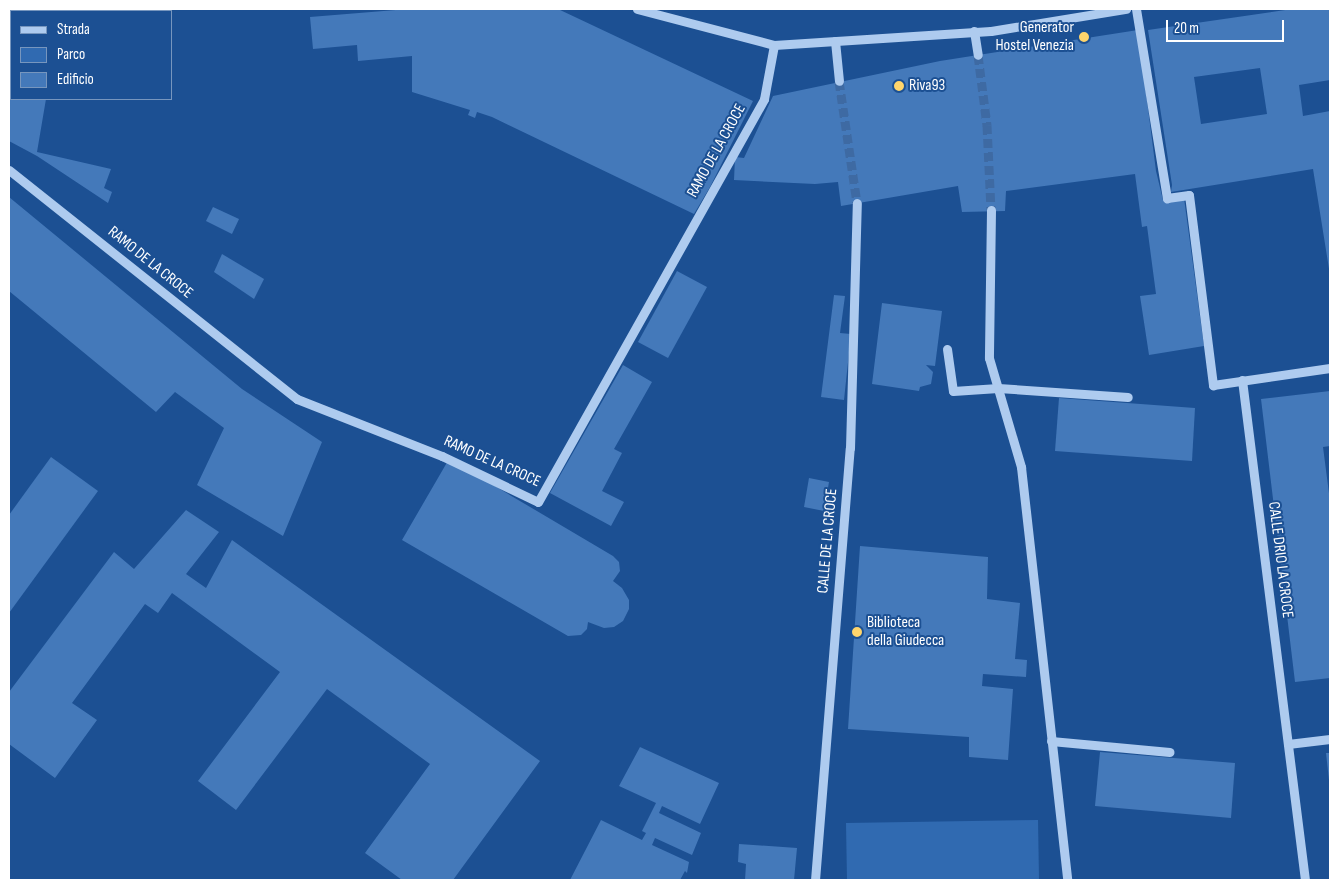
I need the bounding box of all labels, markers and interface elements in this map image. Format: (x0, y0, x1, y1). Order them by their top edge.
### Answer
legend (10, 10, 172, 100)
scale bar (1169, 10, 1286, 42)
place label: Generator Hostel Venezia (995, 18, 1074, 56)
text: 20 m (1174, 19, 1199, 38)
text: Strada (57, 20, 90, 39)
marker: Generator Hostel Venezia (1078, 31, 1090, 43)
text: Parco (57, 45, 85, 64)
text: Edificio (57, 70, 94, 89)
place label: Riva93 (909, 76, 945, 96)
marker: Riva93 (893, 80, 905, 92)
street label: RAMO DE LA CROCE (683, 101, 751, 201)
street label: RAMO DE LA CROCE (104, 223, 196, 303)
street label: RAMO DE LA CROCE (441, 432, 543, 492)
street label: CALLE DE LA CROCE (814, 488, 842, 594)
street label: CALLE DRIO LA CROCE (1263, 501, 1297, 619)
place label: Biblioteca della Giudecca (867, 613, 944, 651)
marker: Biblioteca della Giudecca (851, 626, 863, 638)

